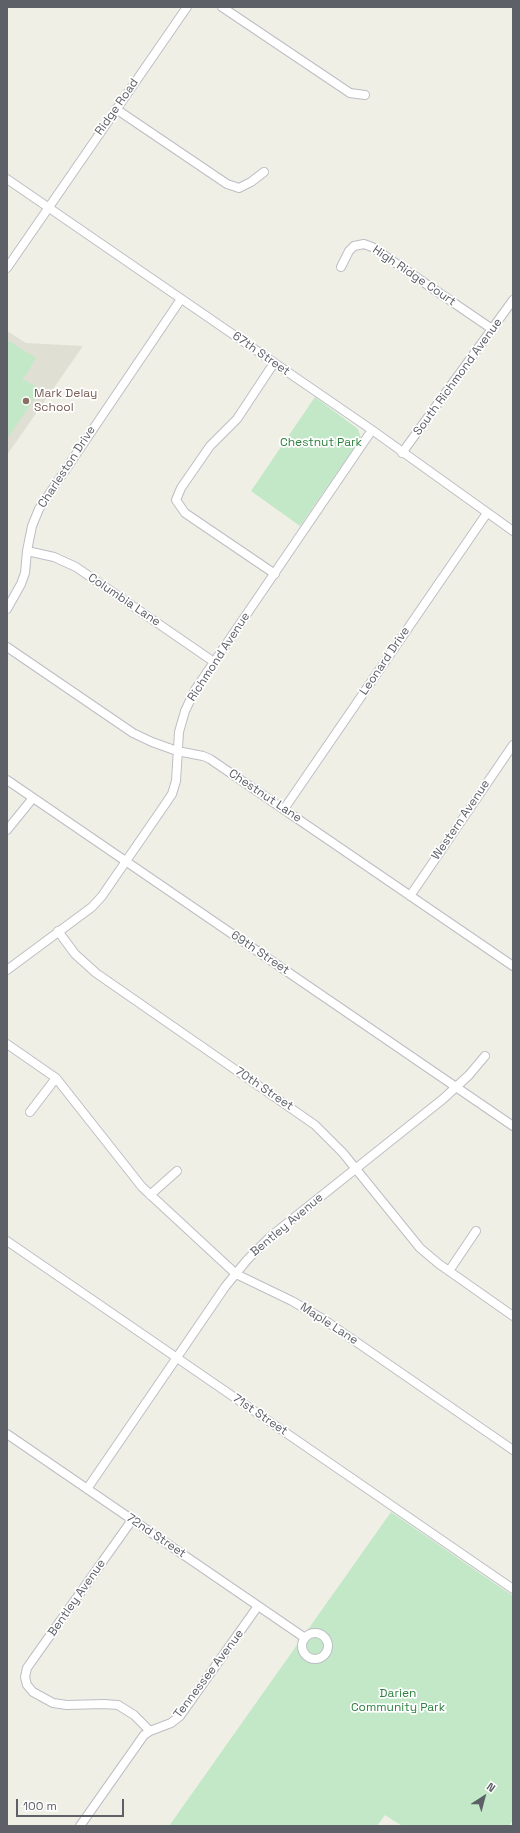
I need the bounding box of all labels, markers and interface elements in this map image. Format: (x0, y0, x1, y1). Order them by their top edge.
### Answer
street label: Ridge Road (92, 76, 142, 138)
street label: High Ridge Court (370, 243, 458, 309)
street label: South Richmond Avenue (411, 316, 505, 438)
street label: 67th Street (230, 329, 292, 379)
place label: Mark Delay School (34, 387, 97, 415)
marker: Mark Delay School (21, 396, 31, 406)
street label: Charleston Drive (35, 423, 99, 511)
park label: Chestnut Park (280, 436, 362, 450)
street label: Columbia Lane (85, 570, 163, 630)
street label: Richmond Avenue (185, 610, 253, 704)
street label: Leonard Drive (357, 624, 413, 698)
street label: Chestnut Lane (226, 766, 304, 826)
street label: Western Avenue (429, 777, 493, 863)
street label: 69th Street (228, 928, 292, 978)
street label: 70th Street (232, 1064, 296, 1114)
street label: Bentley Avenue (248, 1190, 326, 1260)
street label: Maple Lane (297, 1300, 361, 1348)
street label: 71st Street (230, 1391, 290, 1439)
street label: 72nd Street (123, 1511, 189, 1561)
street label: Bentley Avenue (45, 1557, 109, 1639)
street label: Tennessee Avenue (171, 1627, 247, 1721)
park label: Darien Community Park (351, 1687, 445, 1715)
north arrow (464, 1777, 504, 1817)
text: N (484, 1779, 498, 1795)
scale bar (18, 1791, 126, 1817)
text: 100 m (23, 1798, 57, 1814)

